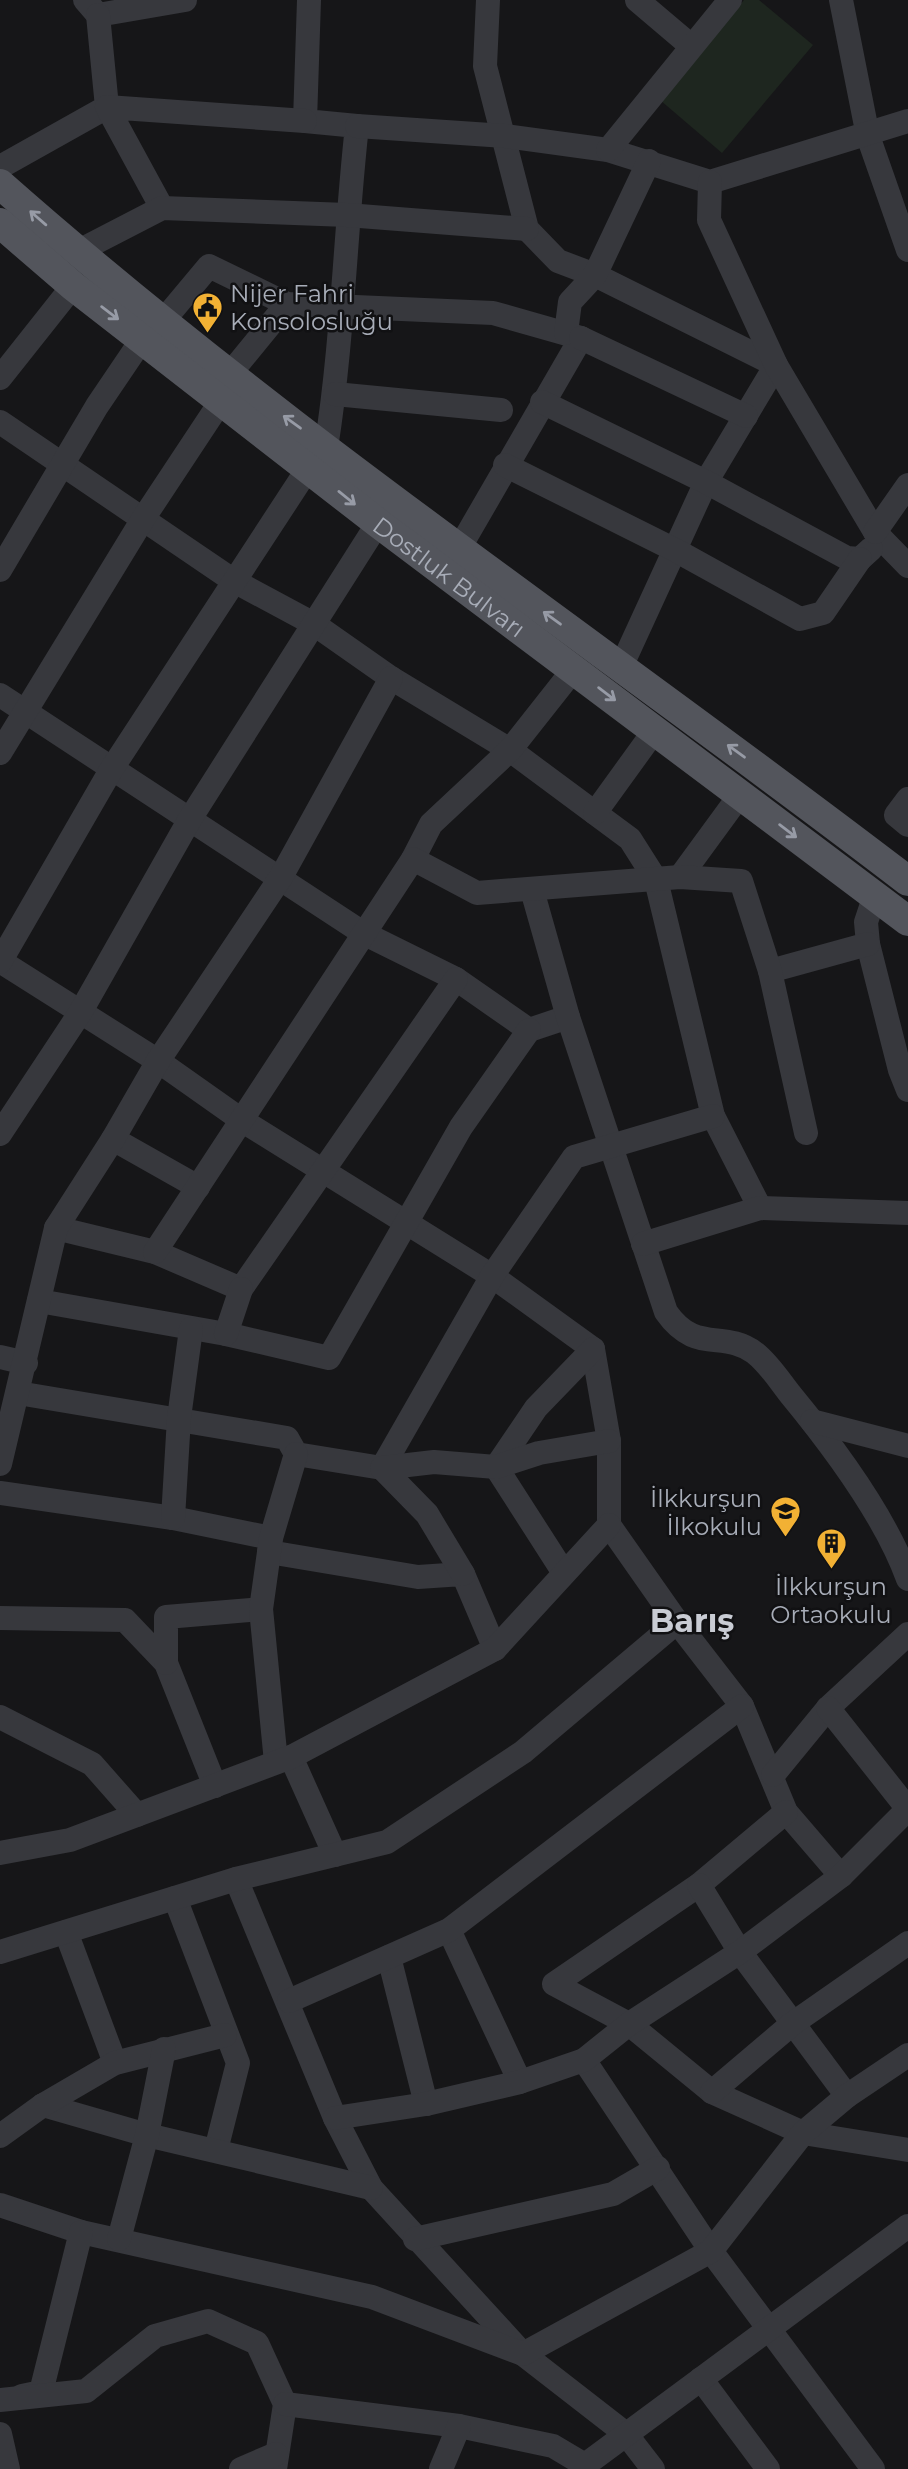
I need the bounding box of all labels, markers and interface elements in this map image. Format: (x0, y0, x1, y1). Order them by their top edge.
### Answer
one-way arrow (29, 210, 47, 226)
place label: Nijer Fahri Konsolosluğu (230, 279, 393, 336)
public building icon: Nijer Fahri Konsolosluğu (190, 290, 224, 334)
one-way arrow (100, 305, 118, 320)
one-way arrow (283, 415, 301, 430)
one-way arrow (337, 490, 355, 506)
street label: Dostluk Bulvarı (368, 510, 531, 643)
one-way arrow (543, 611, 562, 625)
one-way arrow (597, 686, 616, 701)
one-way arrow (727, 744, 746, 758)
one-way arrow (779, 823, 798, 838)
place label: İlkkurşun İlkokulu (650, 1484, 762, 1541)
school or university icon: İlkkurşun İlkokulu (768, 1495, 802, 1539)
building icon: İlkkurşun Ortaokulu (814, 1527, 848, 1571)
place label: İlkkurşun Ortaokulu (770, 1572, 892, 1629)
district label: Barış (650, 1601, 734, 1640)

